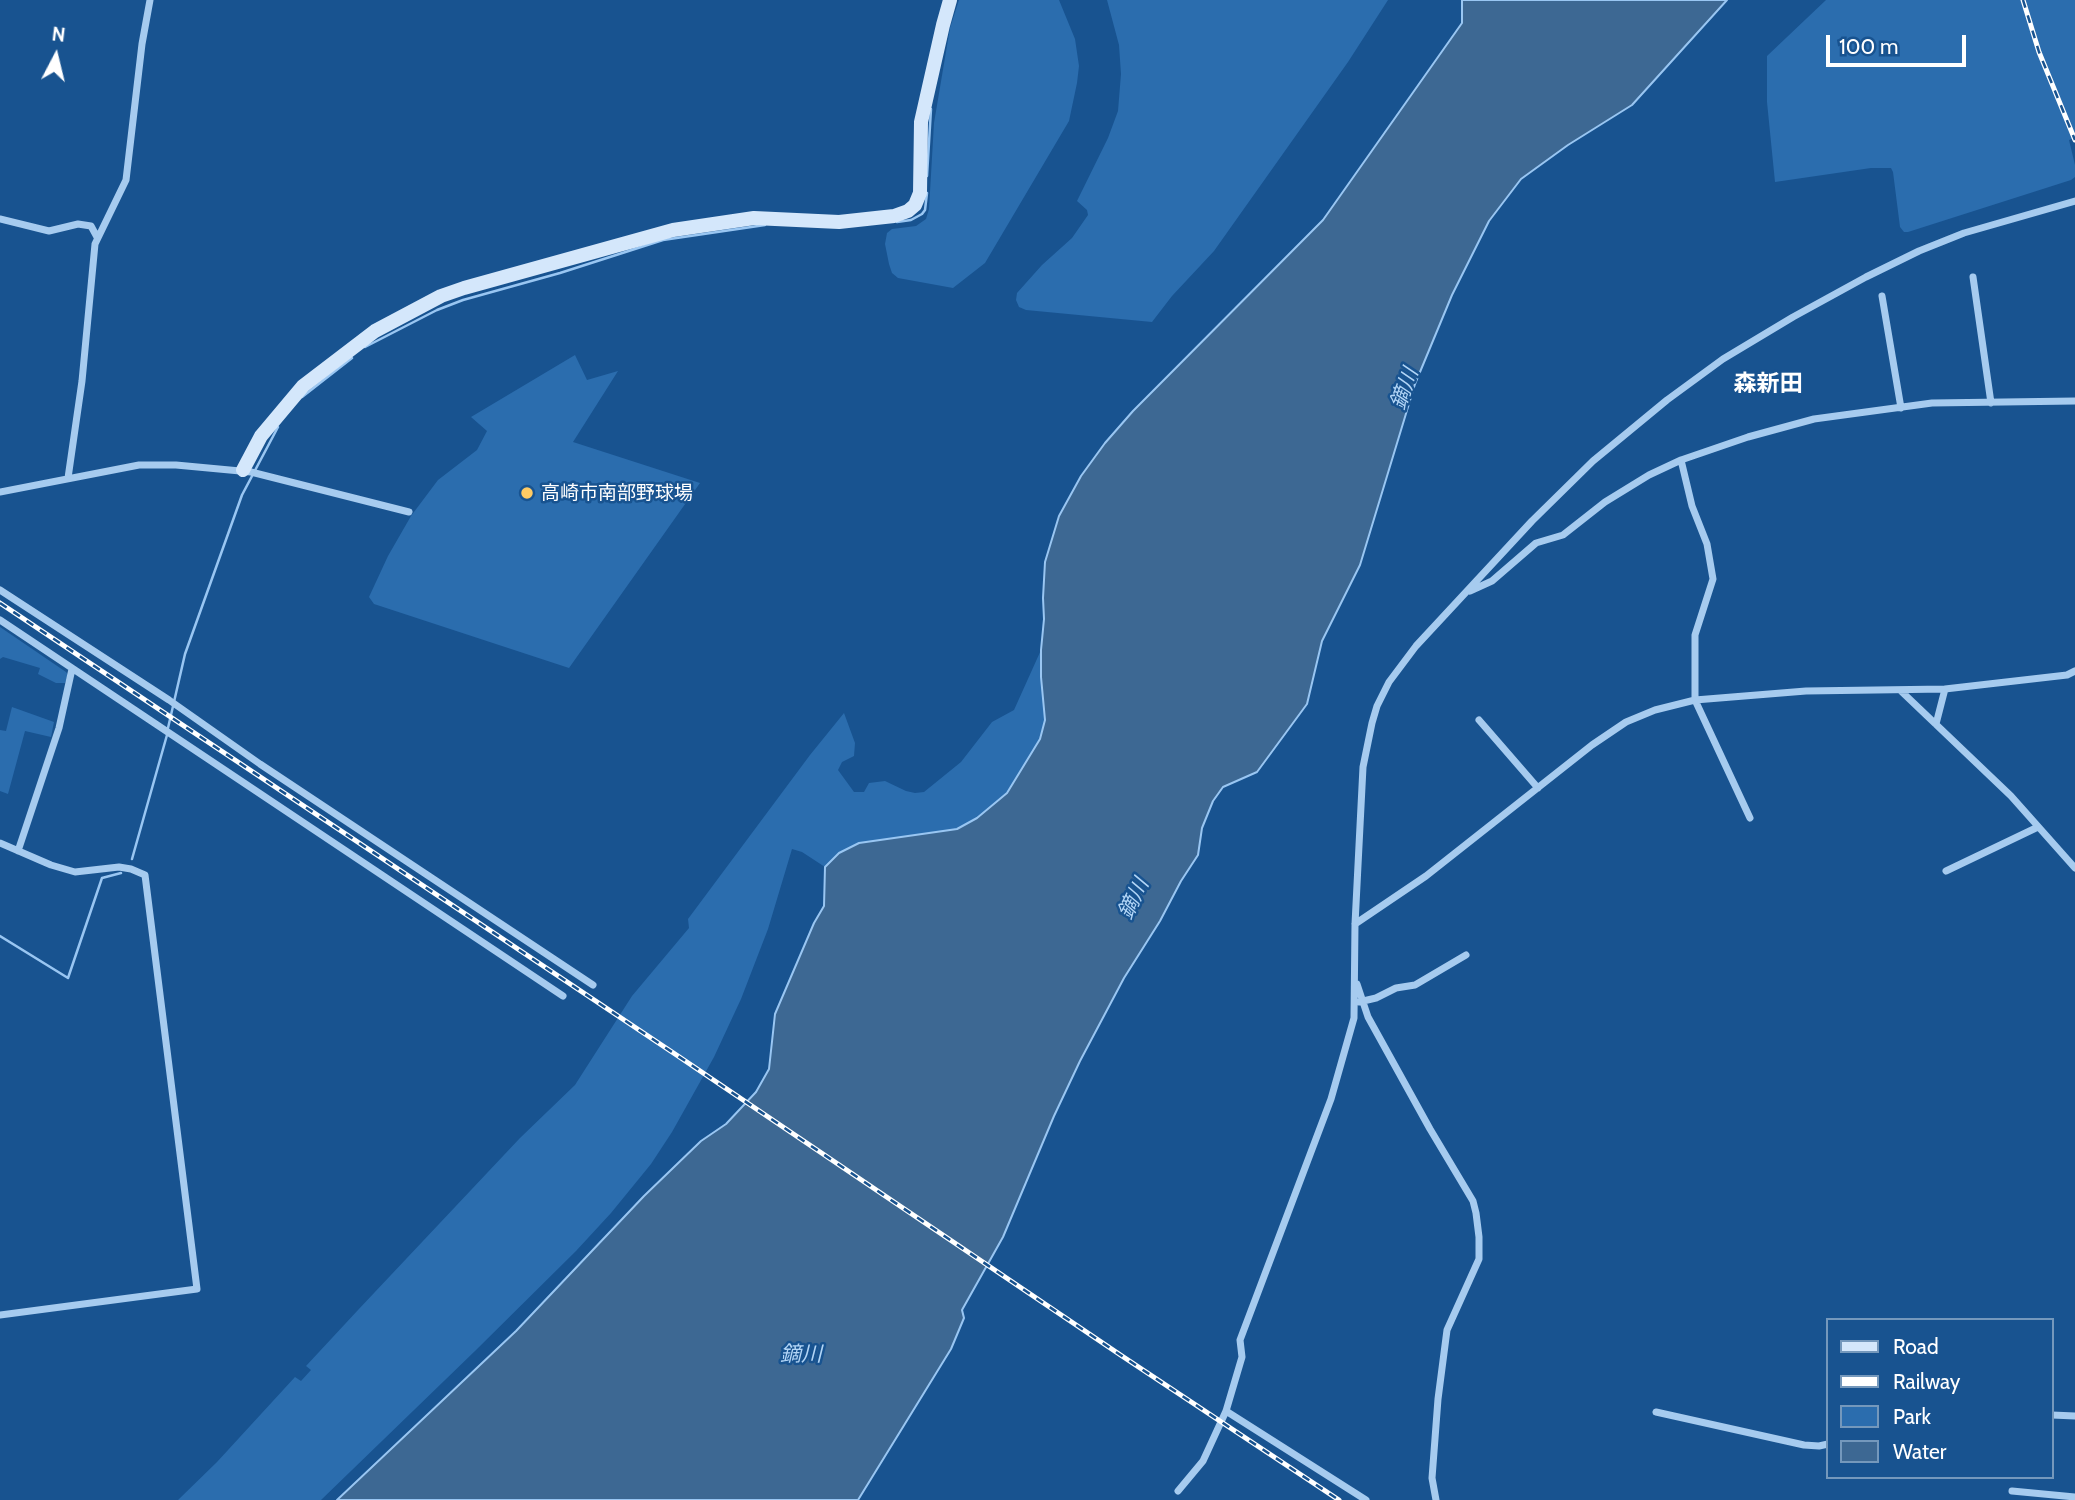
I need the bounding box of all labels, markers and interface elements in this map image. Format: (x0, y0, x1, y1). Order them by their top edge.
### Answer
north arrow (21, 21, 91, 91)
scale bar (1830, 21, 1970, 65)
text: N (51, 22, 67, 47)
text: 100 m (1839, 34, 1898, 59)
water label: 鏑川 (1386, 365, 1424, 413)
district label: 森新田 (1734, 370, 1802, 398)
place label: 高崎市南部野球場 (541, 482, 693, 504)
marker: 高崎市南部野球場 (519, 485, 535, 501)
water label: 鏑川 (1113, 875, 1155, 923)
legend (1826, 1318, 2054, 1479)
text: Road (1893, 1334, 1939, 1359)
water label: 鏑川 (780, 1342, 822, 1368)
text: Railway (1893, 1369, 1960, 1394)
text: Park (1893, 1404, 1931, 1429)
text: Water (1893, 1439, 1946, 1464)

